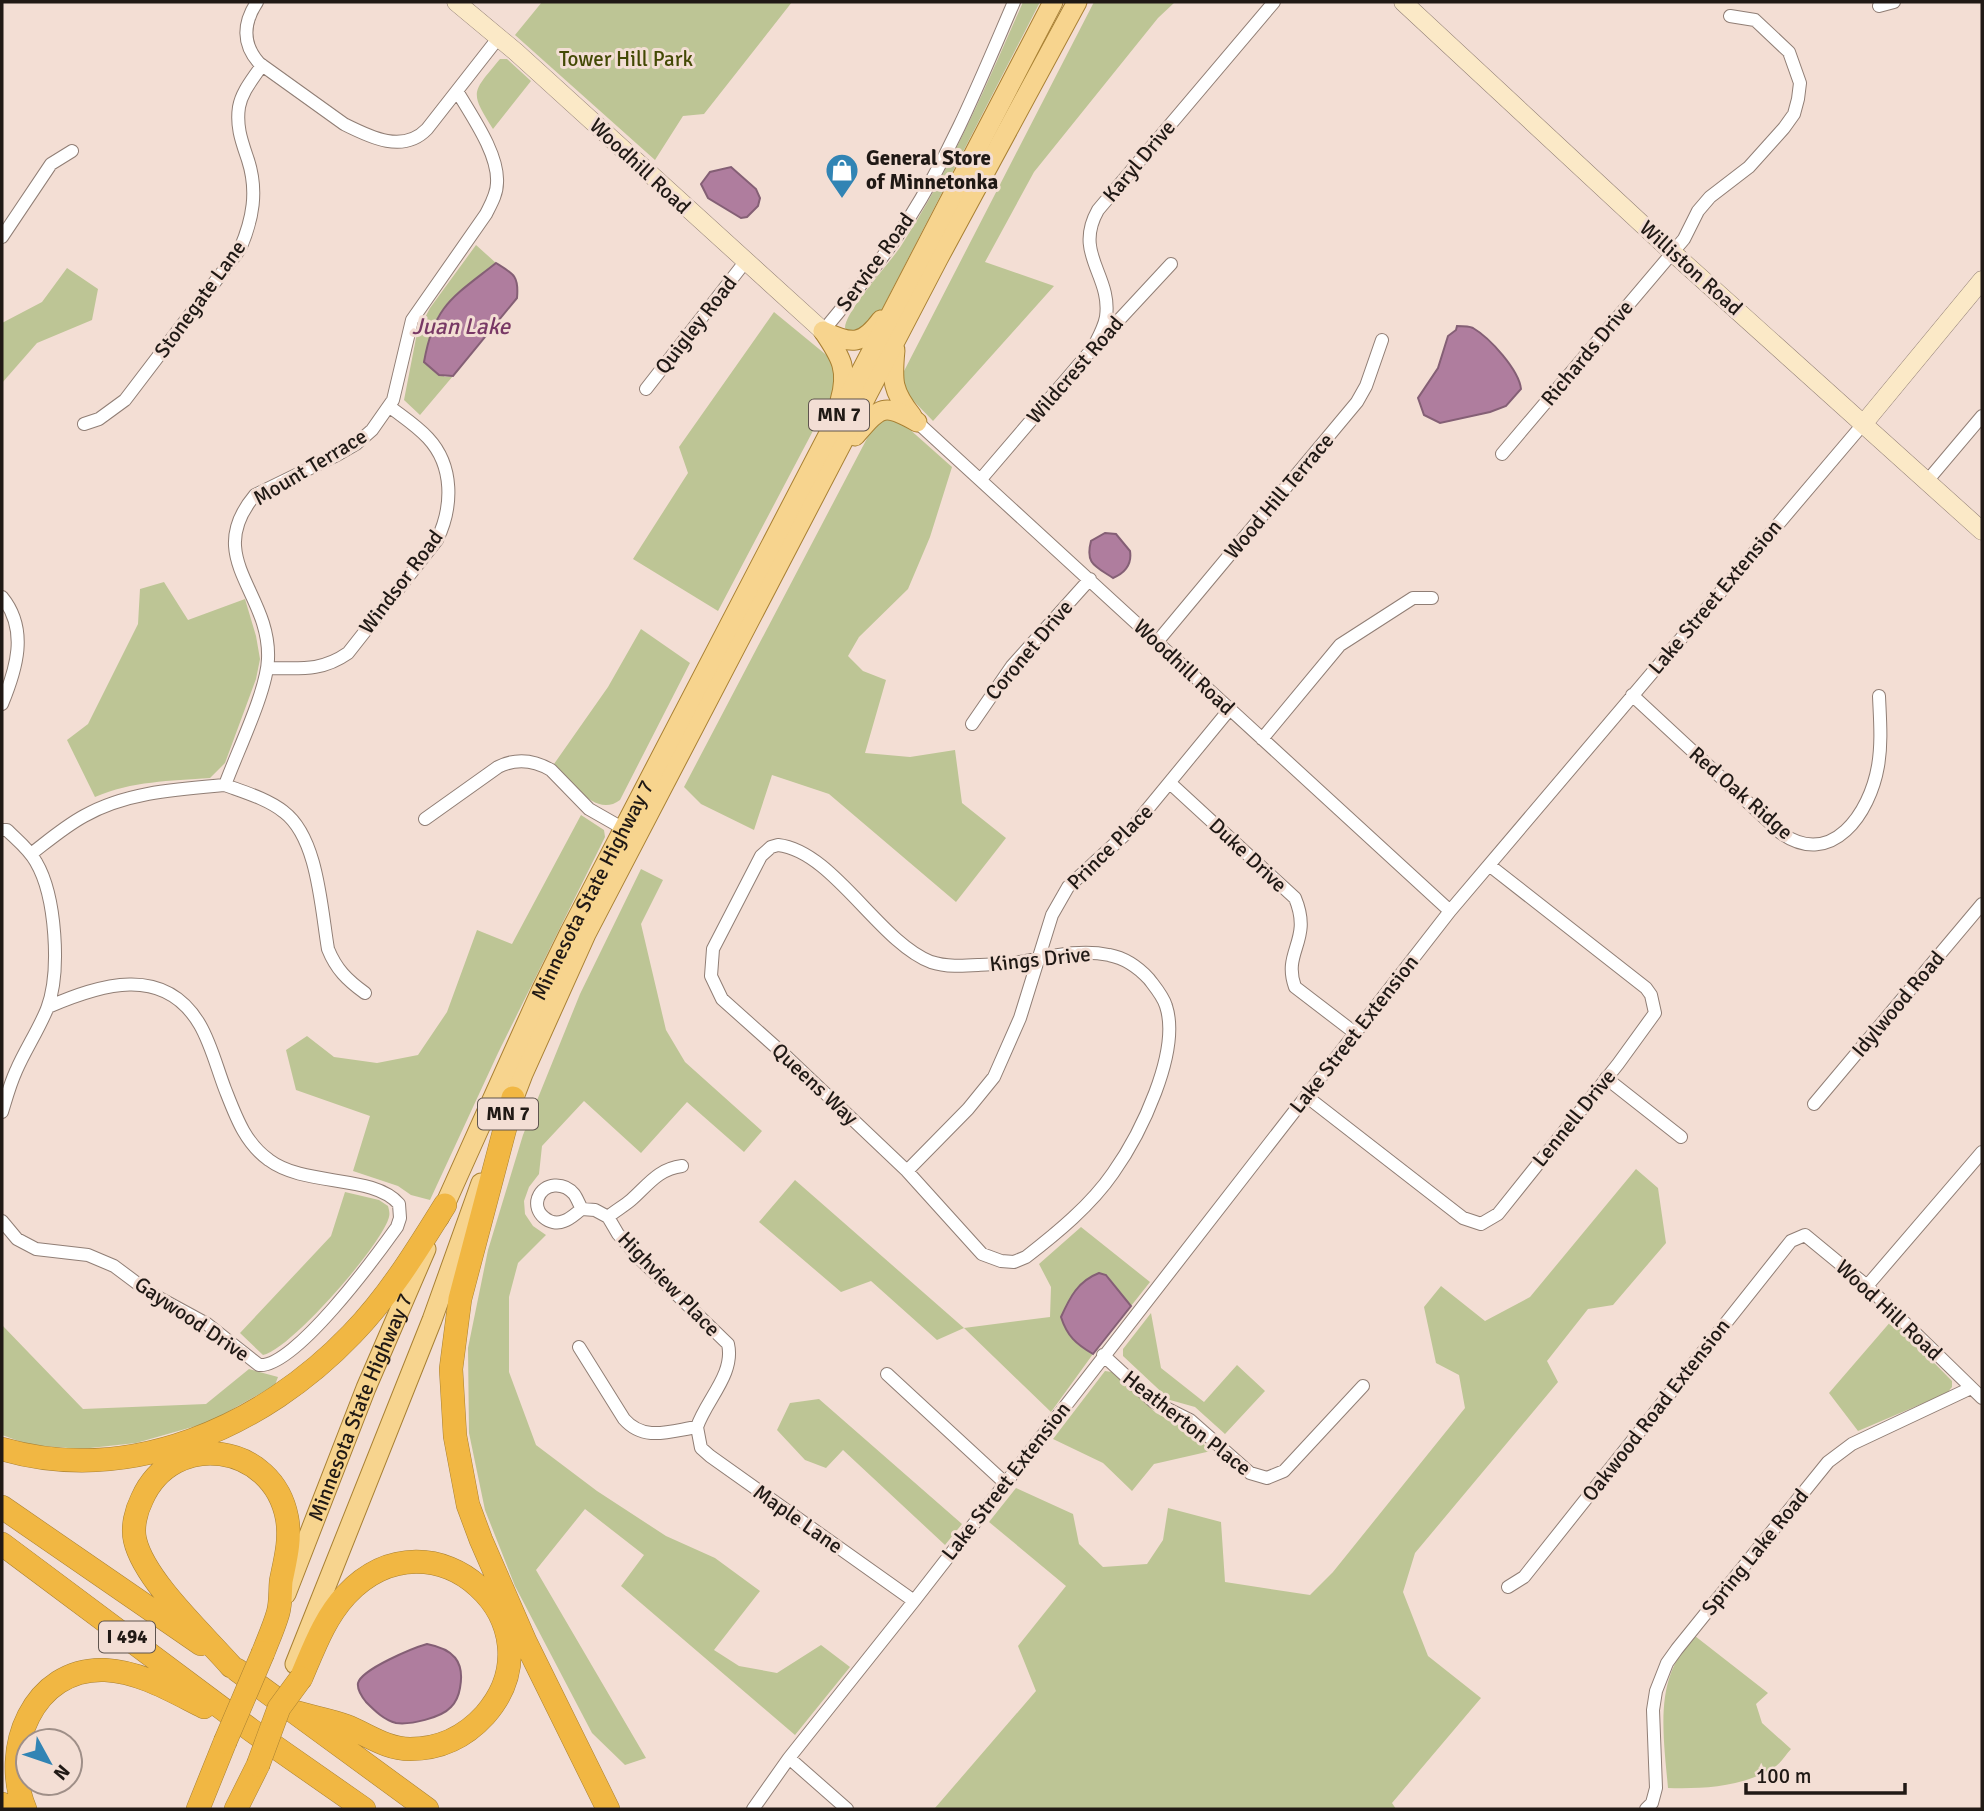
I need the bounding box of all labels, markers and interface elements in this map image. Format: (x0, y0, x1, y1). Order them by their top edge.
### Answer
park label: Tower Hill Park (559, 46, 693, 72)
street label: Woodhill Road (584, 113, 696, 219)
street label: Karyl Drive (1097, 115, 1181, 207)
place label: General Store of Minnetonka (866, 145, 998, 195)
shop icon: General Store of Minnetonka (823, 151, 861, 200)
street label: Service Road (831, 208, 919, 316)
street label: Williston Road (1634, 215, 1748, 321)
street label: Stonegate Lane (149, 235, 251, 363)
street label: Quigley Road (650, 271, 742, 379)
street label: Richards Drive (1535, 295, 1639, 411)
street label: Wildcrest Road (1021, 311, 1129, 429)
water label: Juan Lake (412, 312, 512, 341)
road number: MN 7 (809, 400, 869, 430)
street label: Mount Terrace (248, 423, 372, 511)
street label: Wood Hill Terrace (1219, 428, 1339, 564)
street label: Lake Street Extension (1643, 514, 1787, 680)
street label: Windsor Road (353, 525, 449, 639)
street label: Coronet Drive (980, 595, 1078, 705)
street label: Woodhill Road (1128, 614, 1240, 720)
street label: Red Oak Ridge (1684, 741, 1798, 845)
street label: Minnesota State Highway 7 (526, 776, 660, 1004)
street label: Prince Place (1062, 799, 1158, 895)
street label: Duke Drive (1204, 812, 1292, 898)
street label: Kings Drive (988, 941, 1092, 977)
street label: Idylwood Road (1846, 946, 1950, 1062)
street label: Lake Street Extension (1284, 950, 1424, 1118)
street label: Queens Way (766, 1037, 864, 1131)
street label: Lennell Drive (1527, 1064, 1621, 1172)
road number: MN 7 (478, 1098, 538, 1130)
street label: Highview Place (612, 1226, 726, 1342)
street label: Wood Hill Road (1830, 1254, 1948, 1366)
street label: Gaywood Drive (130, 1271, 254, 1367)
street label: Minnesota State Highway 7 (303, 1289, 418, 1525)
street label: Oakwood Road Extension (1577, 1313, 1735, 1507)
street label: Heatherton Place (1118, 1365, 1256, 1481)
street label: Lake Street Extension (936, 1397, 1076, 1565)
street label: Maple Lane (748, 1479, 848, 1559)
street label: Spring Lake Road (1696, 1483, 1814, 1621)
road number: I 494 (99, 1622, 155, 1652)
north arrow (14, 1727, 84, 1797)
scale bar (1746, 1752, 1905, 1796)
text: N (48, 1760, 75, 1785)
text: 100 m (1756, 1763, 1811, 1789)

